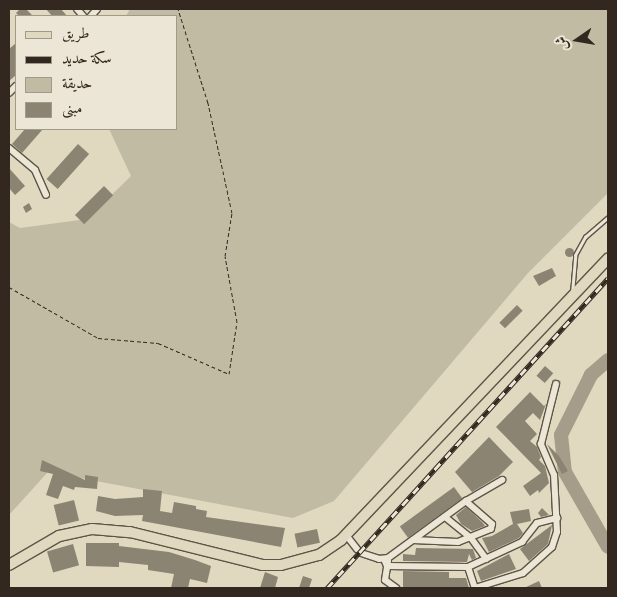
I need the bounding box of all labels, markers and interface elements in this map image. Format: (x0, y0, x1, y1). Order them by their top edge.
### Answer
legend (15, 15, 178, 130)
north arrow (552, 15, 602, 65)
text: طريق (62, 23, 89, 43)
text: ش (551, 35, 573, 52)
text: سكة حديد (62, 48, 111, 68)
text: حديقة (62, 73, 92, 93)
text: مبنى (62, 98, 82, 118)

